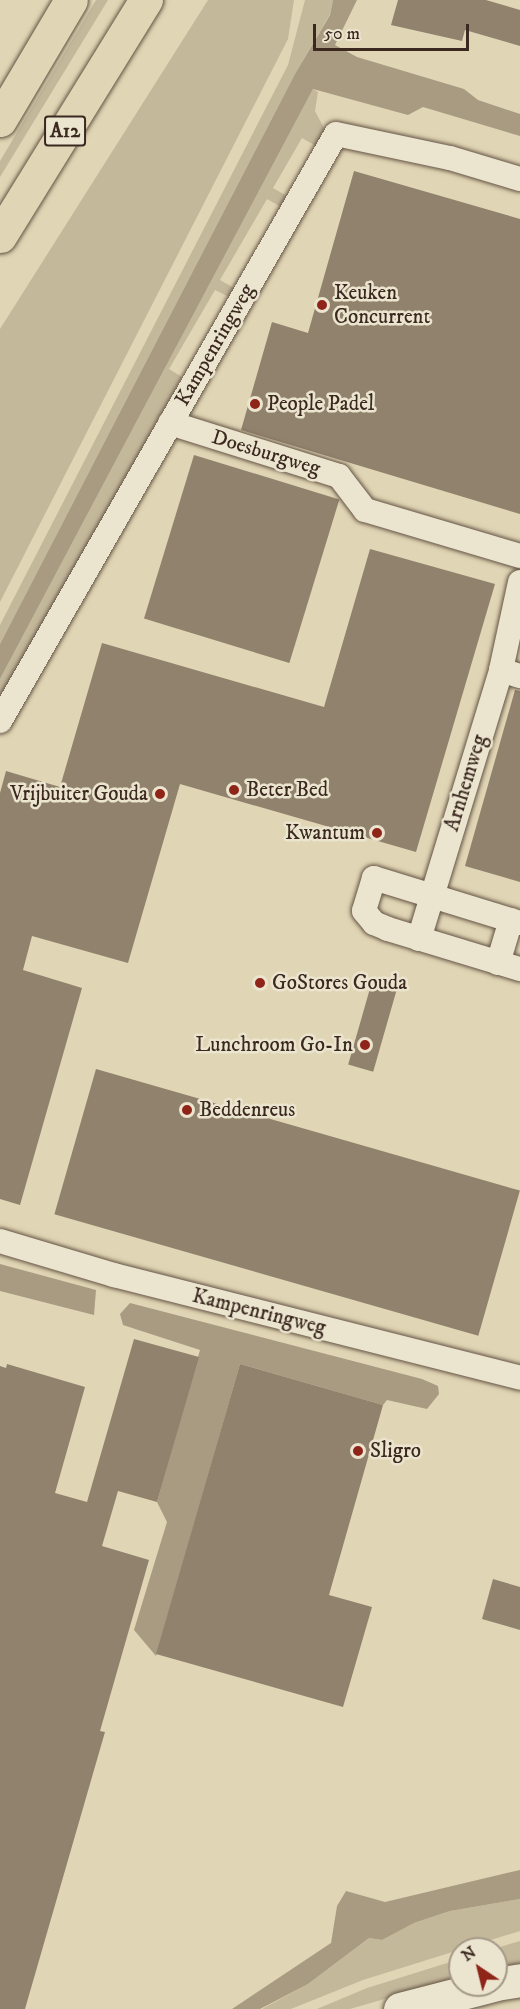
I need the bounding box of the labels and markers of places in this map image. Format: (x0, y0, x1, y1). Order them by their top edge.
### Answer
place label: Keuken Concurrent (334, 280, 430, 330)
marker: Keuken Concurrent (315, 298, 329, 312)
place label: People Padel (267, 391, 374, 417)
marker: People Padel (248, 397, 262, 411)
place label: Beter Bed (246, 777, 328, 803)
place label: Vrijbuiter Gouda (10, 781, 148, 807)
marker: Beter Bed (227, 783, 241, 797)
marker: Vrijbuiter Gouda (153, 787, 167, 801)
place label: Kwantum (285, 820, 365, 846)
marker: Kwantum (370, 826, 384, 840)
place label: GoStores Gouda (272, 970, 407, 996)
marker: GoStores Gouda (253, 976, 267, 990)
place label: Lunchroom Go-In (195, 1032, 353, 1058)
marker: Lunchroom Go-In (358, 1038, 372, 1052)
place label: Beddenreus (199, 1097, 295, 1123)
marker: Beddenreus (180, 1103, 194, 1117)
place label: Sligro (370, 1438, 421, 1464)
marker: Sligro (351, 1444, 365, 1458)

